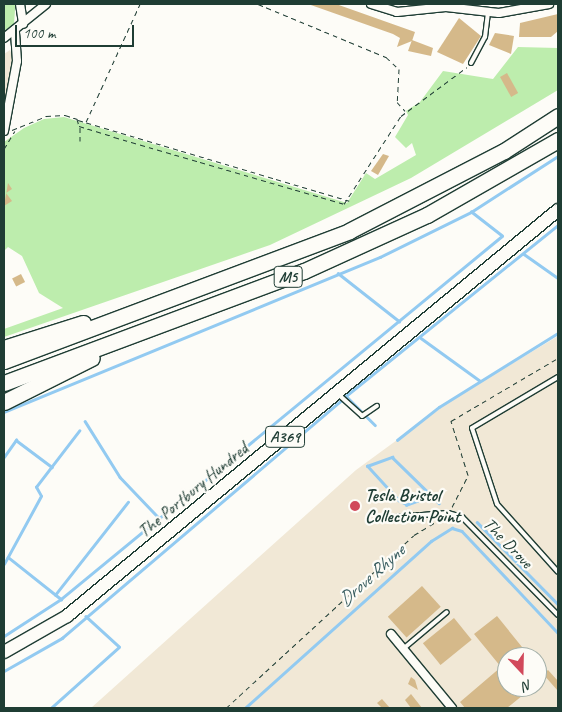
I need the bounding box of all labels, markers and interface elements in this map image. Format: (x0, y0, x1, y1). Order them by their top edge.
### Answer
scale bar (18, 15, 136, 47)
text: 100 m (23, 24, 55, 43)
road number: M5 (273, 264, 303, 290)
road number: A369 (265, 424, 305, 451)
street label: The Portbury Hundred (134, 438, 252, 542)
place label: Tesla Bristol Collection Point (365, 485, 460, 528)
marker: Tesla Bristol Collection Point (349, 500, 361, 512)
street label: The Drove (479, 513, 537, 573)
water label: Drove Rhyne (334, 540, 410, 612)
north arrow (497, 647, 547, 697)
text: N (520, 676, 534, 695)

